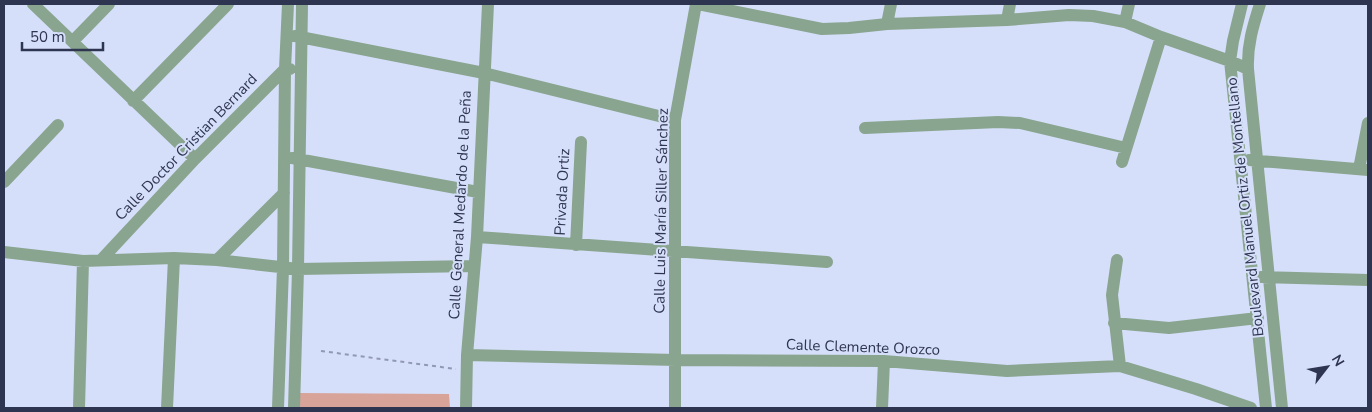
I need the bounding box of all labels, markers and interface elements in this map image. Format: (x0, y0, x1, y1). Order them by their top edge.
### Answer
scale bar (22, 20, 104, 52)
text: 50 m (30, 27, 65, 47)
street label: Calle Doctor Cristian Bernard (110, 69, 262, 225)
street label: Boulevard Manuel Ortiz de Montellano (1221, 76, 1269, 338)
street label: Calle General Medardo de la Peña (444, 90, 476, 320)
street label: Calle Luis María Siller Sánchez (649, 108, 673, 314)
street label: Privada Ortiz (550, 148, 574, 236)
street label: Calle Clemente Orozco (786, 334, 940, 360)
north arrow (1302, 342, 1352, 392)
text: N (1327, 351, 1349, 370)

